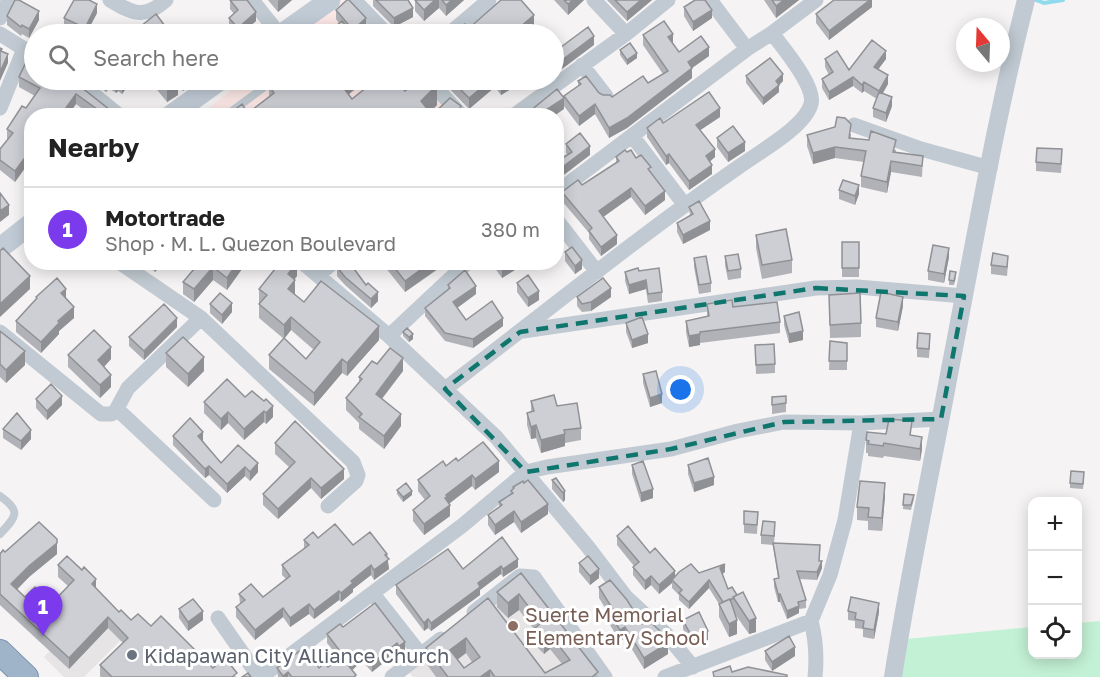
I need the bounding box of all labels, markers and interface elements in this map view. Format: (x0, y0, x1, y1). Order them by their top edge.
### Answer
north arrow (956, 18, 1010, 72)
search box (24, 24, 564, 90)
icon: search (45, 41, 78, 74)
text: Search here (93, 44, 219, 71)
text: Nearby (48, 132, 139, 163)
text: Motortrade (105, 204, 225, 231)
text: 1 (62, 217, 73, 241)
text: 380 m (481, 217, 540, 241)
text: Shop · M. L. Quezon Boulevard (105, 231, 396, 255)
your location (666, 375, 695, 404)
map controls (1028, 497, 1082, 659)
button: + (1028, 497, 1082, 551)
button: − (1028, 551, 1082, 605)
pin: 1 (24, 586, 63, 636)
place label: Suerte Memorial Elementary School (525, 602, 707, 649)
button: locate (1028, 605, 1082, 659)
marker: Suerte Memorial Elementary School (506, 619, 520, 633)
place label: Kidapawan City Alliance Church (144, 643, 449, 667)
marker: Kidapawan City Alliance Church (125, 648, 139, 662)

